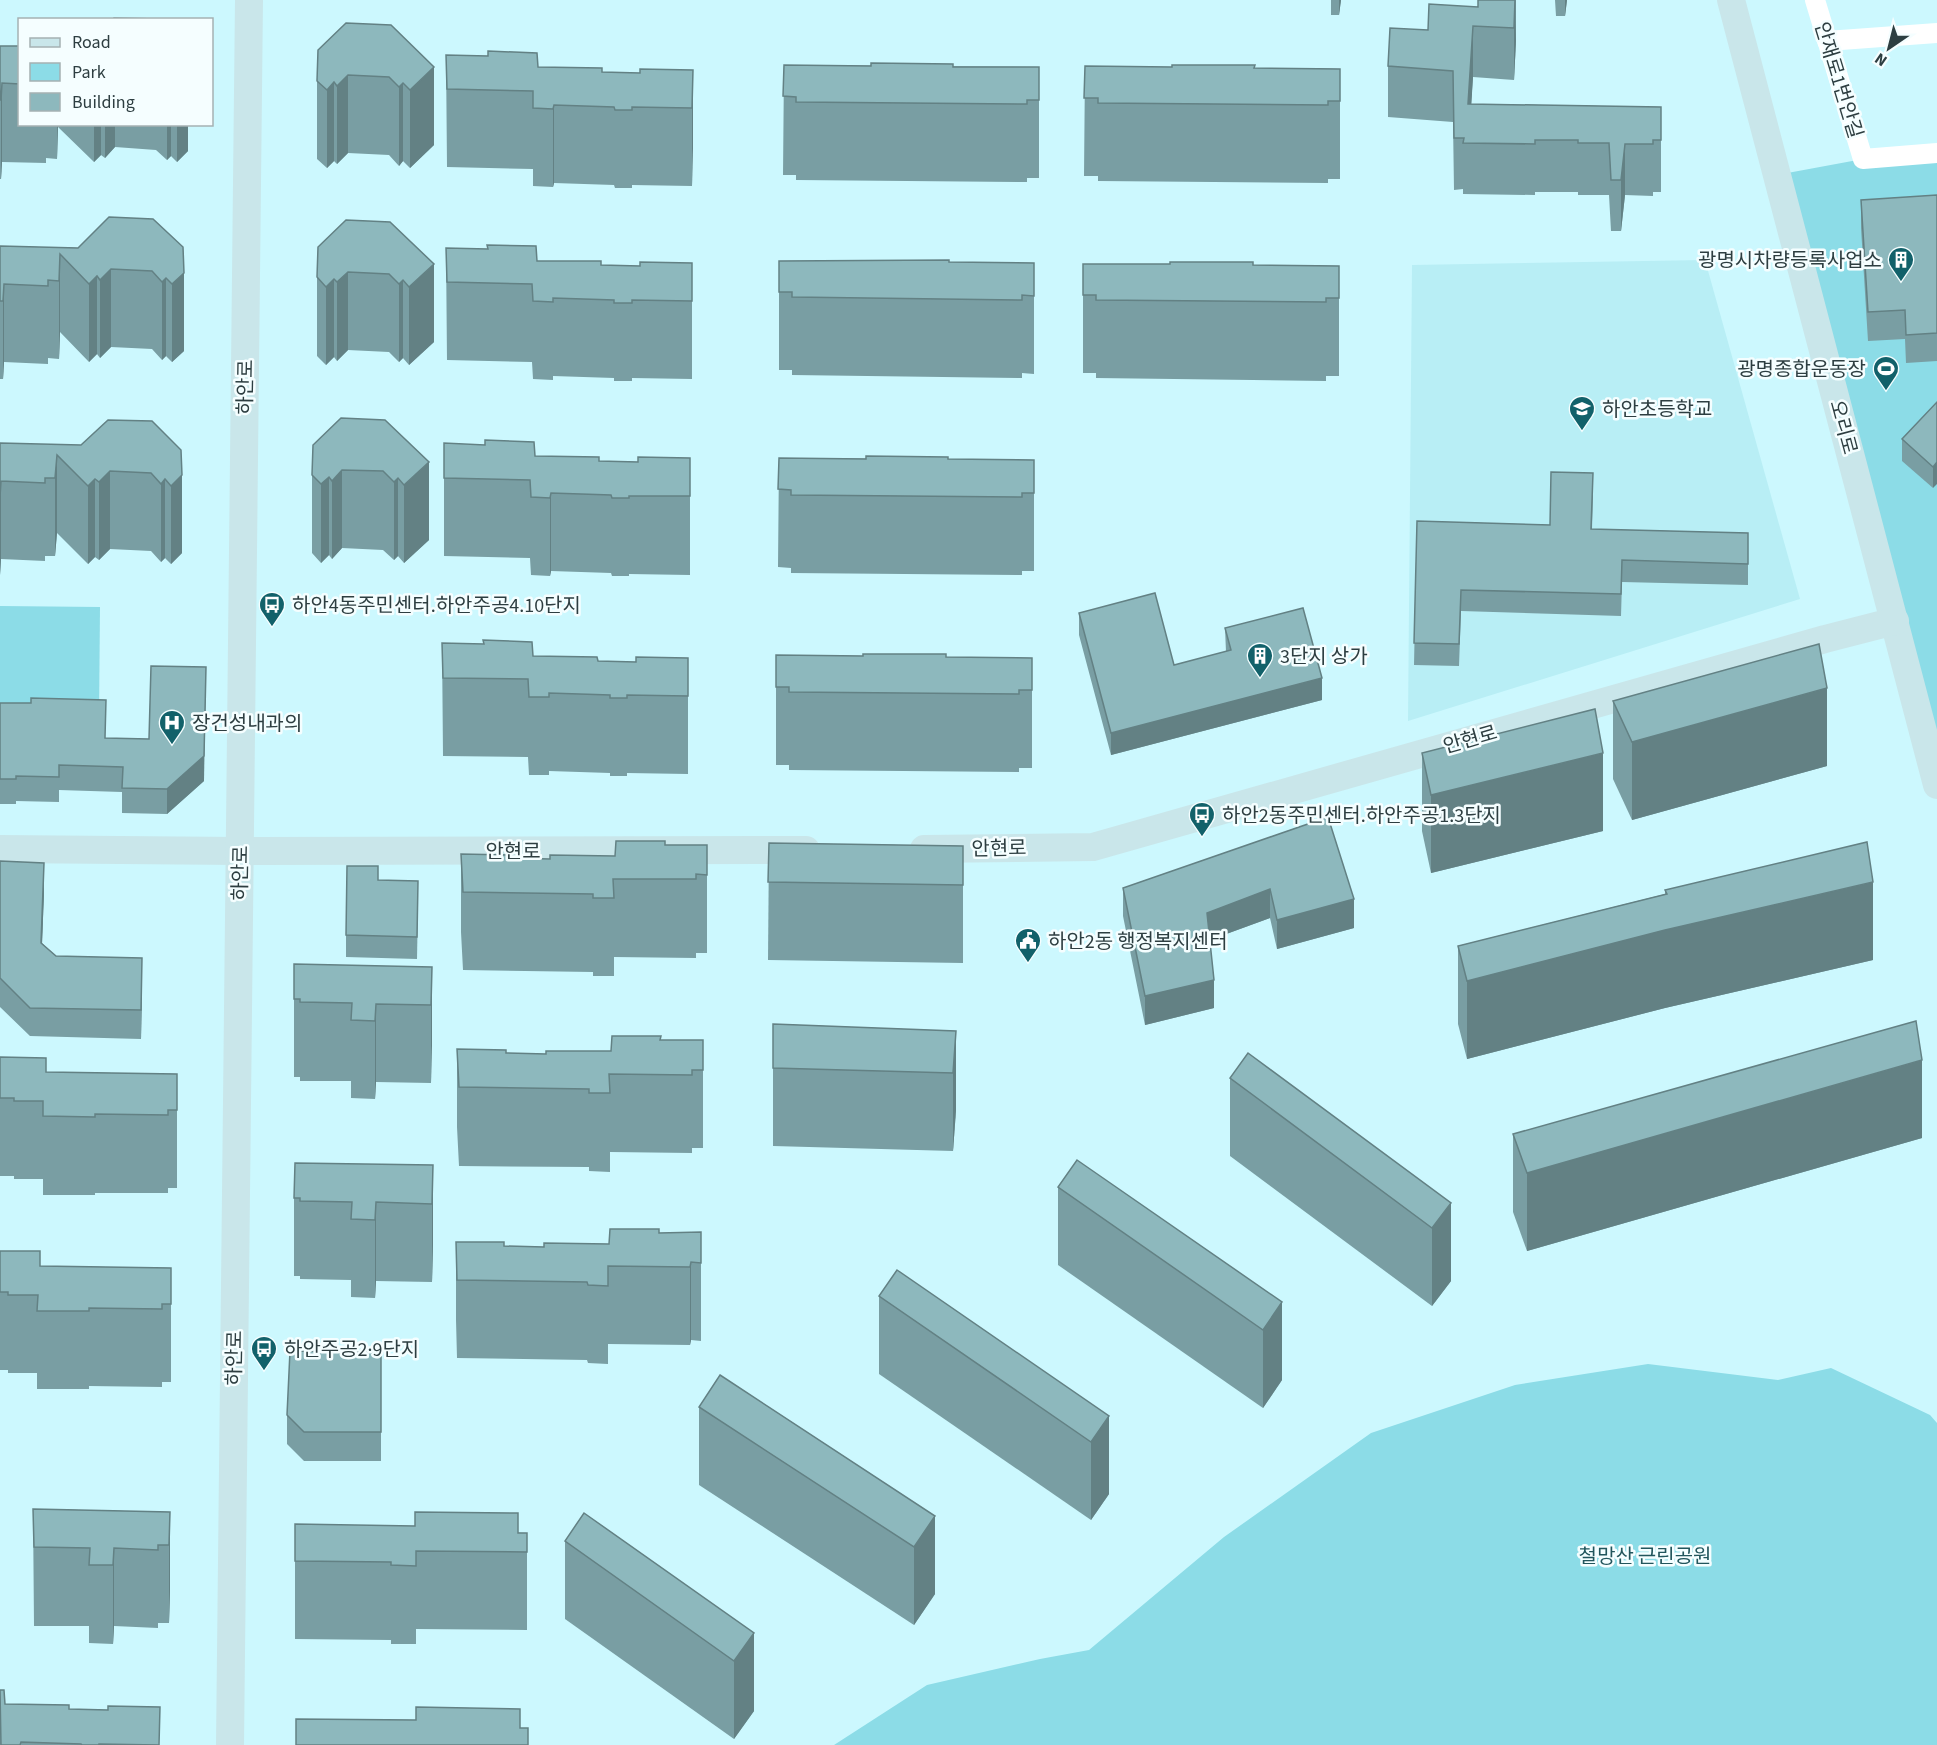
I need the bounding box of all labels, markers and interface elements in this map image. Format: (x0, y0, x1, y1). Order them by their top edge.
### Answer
legend (18, 18, 213, 126)
north arrow (1859, 18, 1919, 78)
street label: 안재로1번안길 (1807, 19, 1869, 142)
text: Road (72, 30, 111, 55)
text: N (1870, 47, 1892, 72)
text: Park (72, 60, 106, 85)
text: Building (72, 90, 135, 115)
building icon: 광명시차량등록사업소 (1886, 245, 1916, 283)
place label: 광명시차량등록사업소 (1698, 247, 1882, 275)
sports icon: 광명종합운동장 (1871, 354, 1901, 392)
place label: 광명종합운동장 (1737, 356, 1866, 384)
street label: 하안로 (232, 359, 260, 415)
school or university icon: 하안초등학교 (1567, 394, 1597, 432)
place label: 하안초등학교 (1602, 396, 1712, 424)
street label: 오리로 (1822, 397, 1864, 458)
bus stop icon: 하안4동주민센터.하안주공4.10단지 (257, 590, 287, 628)
place label: 하안4동주민센터.하안주공4.10단지 (292, 592, 581, 620)
building icon: 3단지 상가 (1245, 641, 1275, 679)
place label: 3단지 상가 (1280, 643, 1368, 671)
hospital icon: 장건성내과의 (157, 708, 187, 746)
place label: 장건성내과의 (192, 710, 302, 738)
street label: 안현로 (1440, 719, 1501, 761)
bus stop icon: 하안2동주민센터.하안주공1.3단지 (1187, 800, 1217, 838)
place label: 하안2동주민센터.하안주공1.3단지 (1222, 802, 1501, 830)
street label: 안현로 (971, 835, 1027, 863)
street label: 안현로 (485, 838, 541, 866)
street label: 하안로 (227, 845, 255, 901)
public building icon: 하안2동 행정복지센터 (1013, 926, 1043, 964)
place label: 하안2동 행정복지센터 (1048, 928, 1228, 956)
street label: 하안로 (221, 1330, 249, 1386)
bus stop icon: 하안주공2·9단지 (249, 1334, 279, 1372)
place label: 하안주공2·9단지 (284, 1336, 419, 1364)
park label: 철망산 근린공원 (1579, 1543, 1711, 1571)

